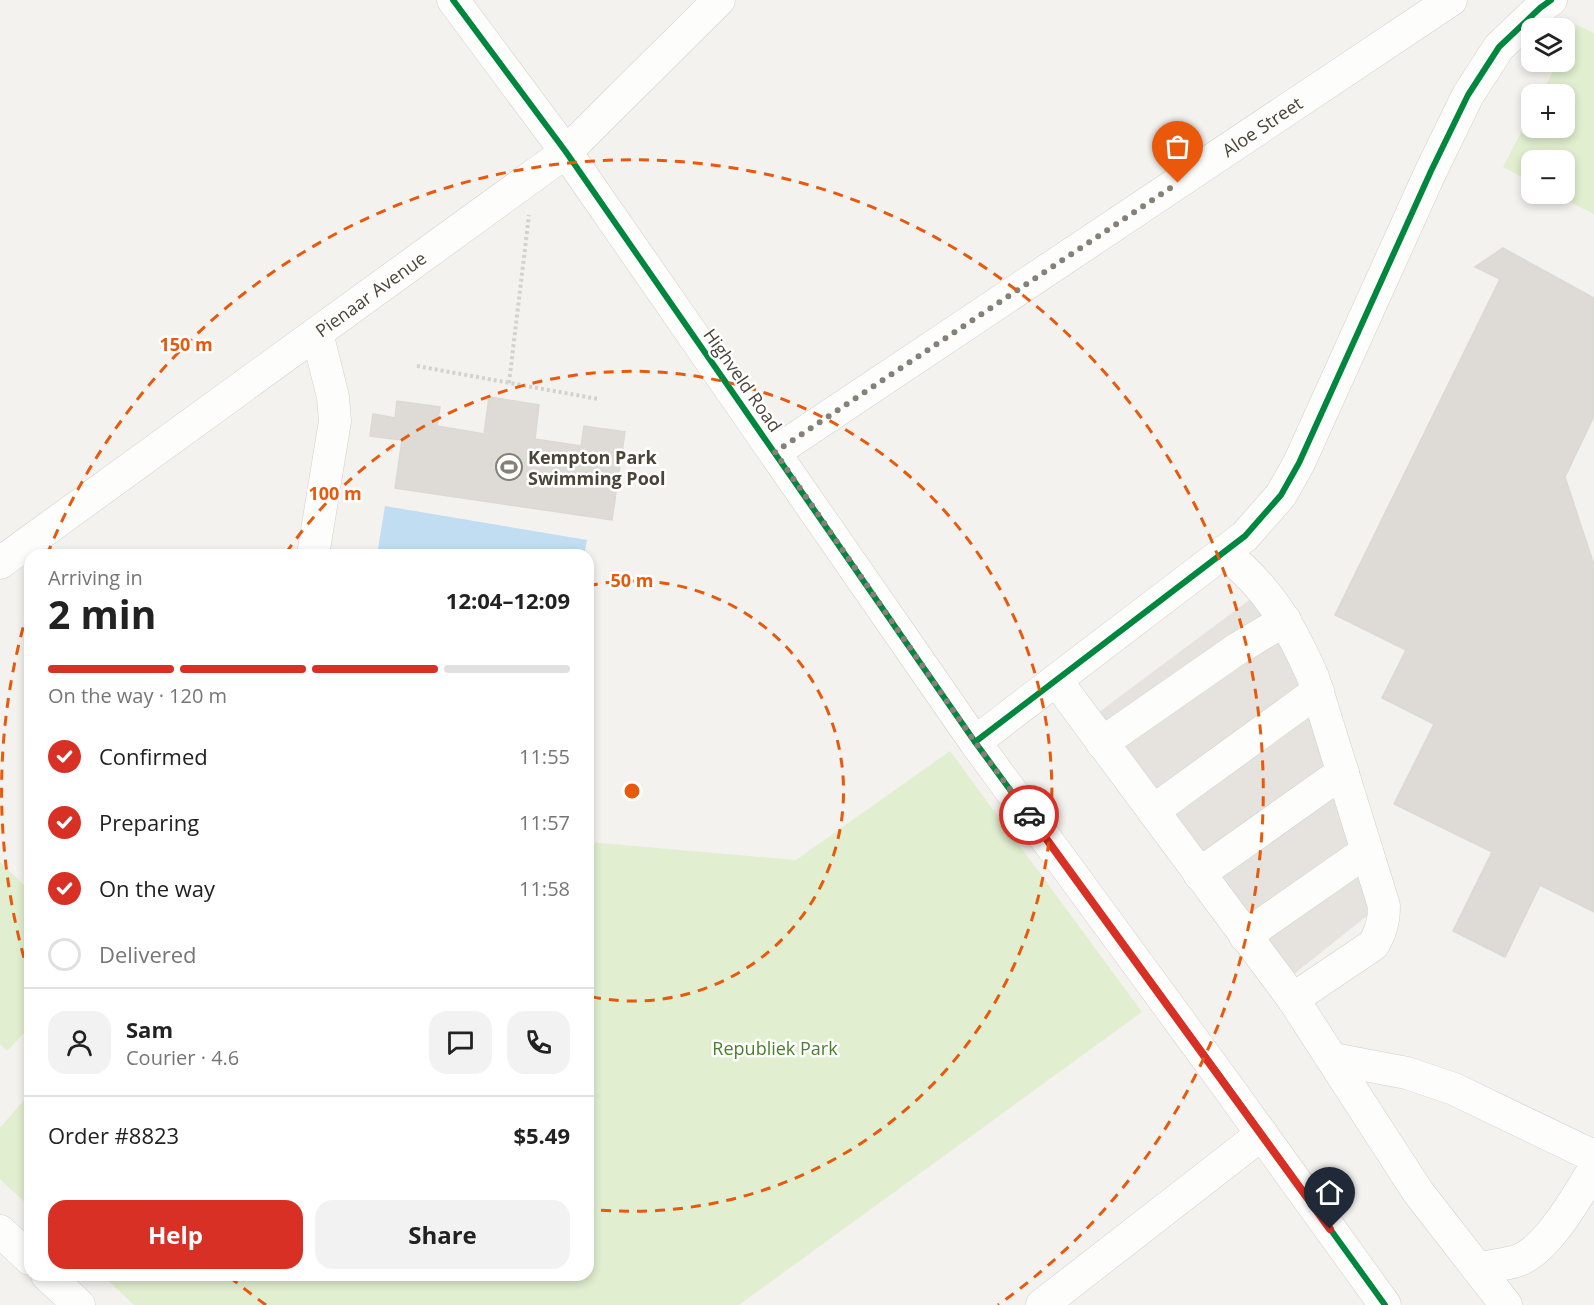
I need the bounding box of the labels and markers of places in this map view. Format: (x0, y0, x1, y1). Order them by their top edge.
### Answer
pin (1152, 121, 1203, 183)
place label: Kempton Park Swimming Pool (528, 445, 665, 490)
sports icon: Kempton Park Swimming Pool (494, 452, 524, 482)
centre of rings (622, 781, 642, 801)
pin (1304, 1167, 1355, 1229)

